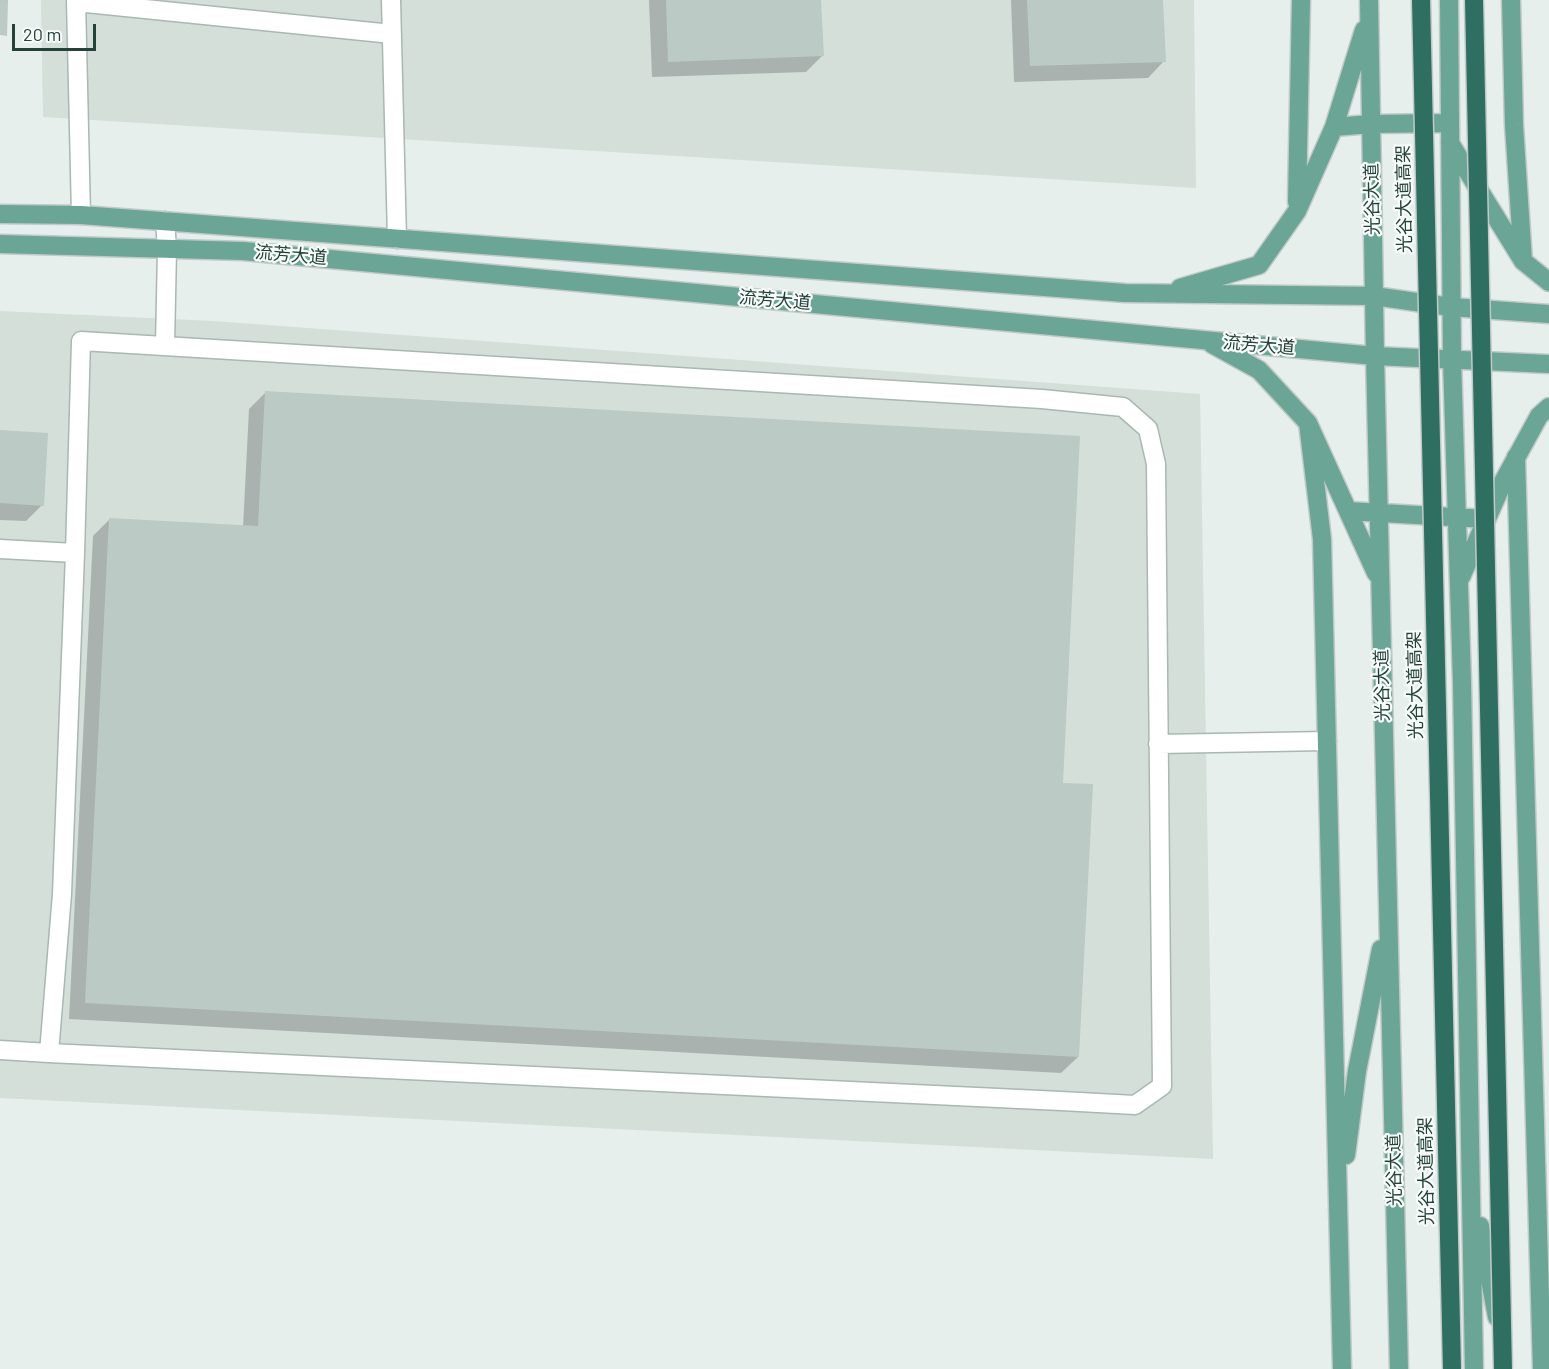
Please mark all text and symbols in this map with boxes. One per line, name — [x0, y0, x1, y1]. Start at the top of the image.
scale bar — [15, 12, 99, 50]
text: 20 m — [23, 23, 61, 45]
street label: 光谷大道高架 — [1392, 145, 1416, 253]
street label: 光谷大道 — [1361, 163, 1383, 235]
street label: 流芳大道 — [254, 241, 328, 269]
street label: 流芳大道 — [738, 286, 812, 314]
street label: 流芳大道 — [1222, 331, 1296, 359]
street label: 光谷大道高架 — [1403, 631, 1427, 739]
street label: 光谷大道 — [1371, 649, 1393, 721]
street label: 光谷大道高架 — [1414, 1117, 1438, 1225]
street label: 光谷大道 — [1383, 1134, 1405, 1206]

